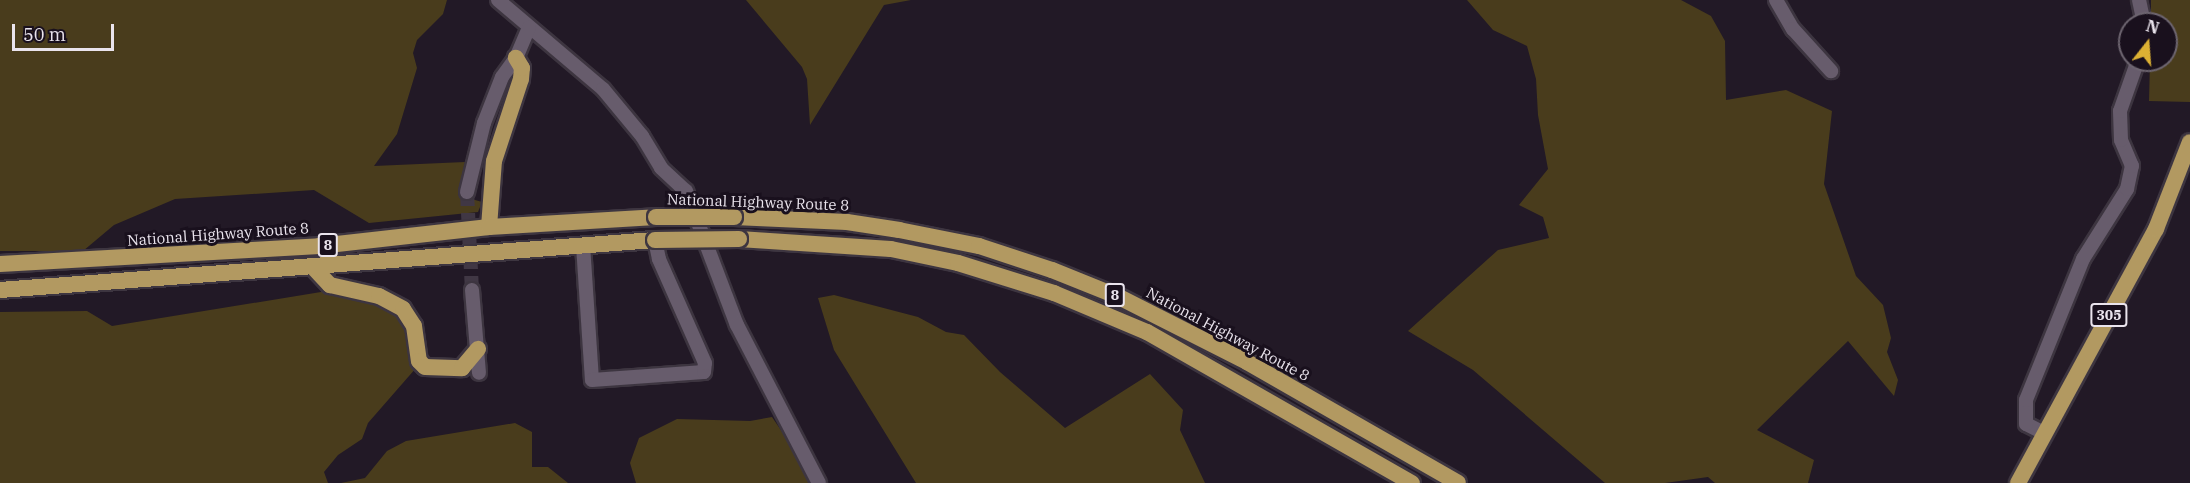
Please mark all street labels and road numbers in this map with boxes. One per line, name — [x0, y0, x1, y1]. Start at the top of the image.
street label: National Highway Route 8 — [667, 190, 849, 214]
street label: National Highway Route 8 — [126, 219, 310, 249]
road number: 8 — [318, 234, 338, 256]
street label: National Highway Route 8 — [1143, 283, 1313, 385]
road number: 8 — [1104, 284, 1126, 306]
road number: 305 — [2090, 304, 2128, 326]

